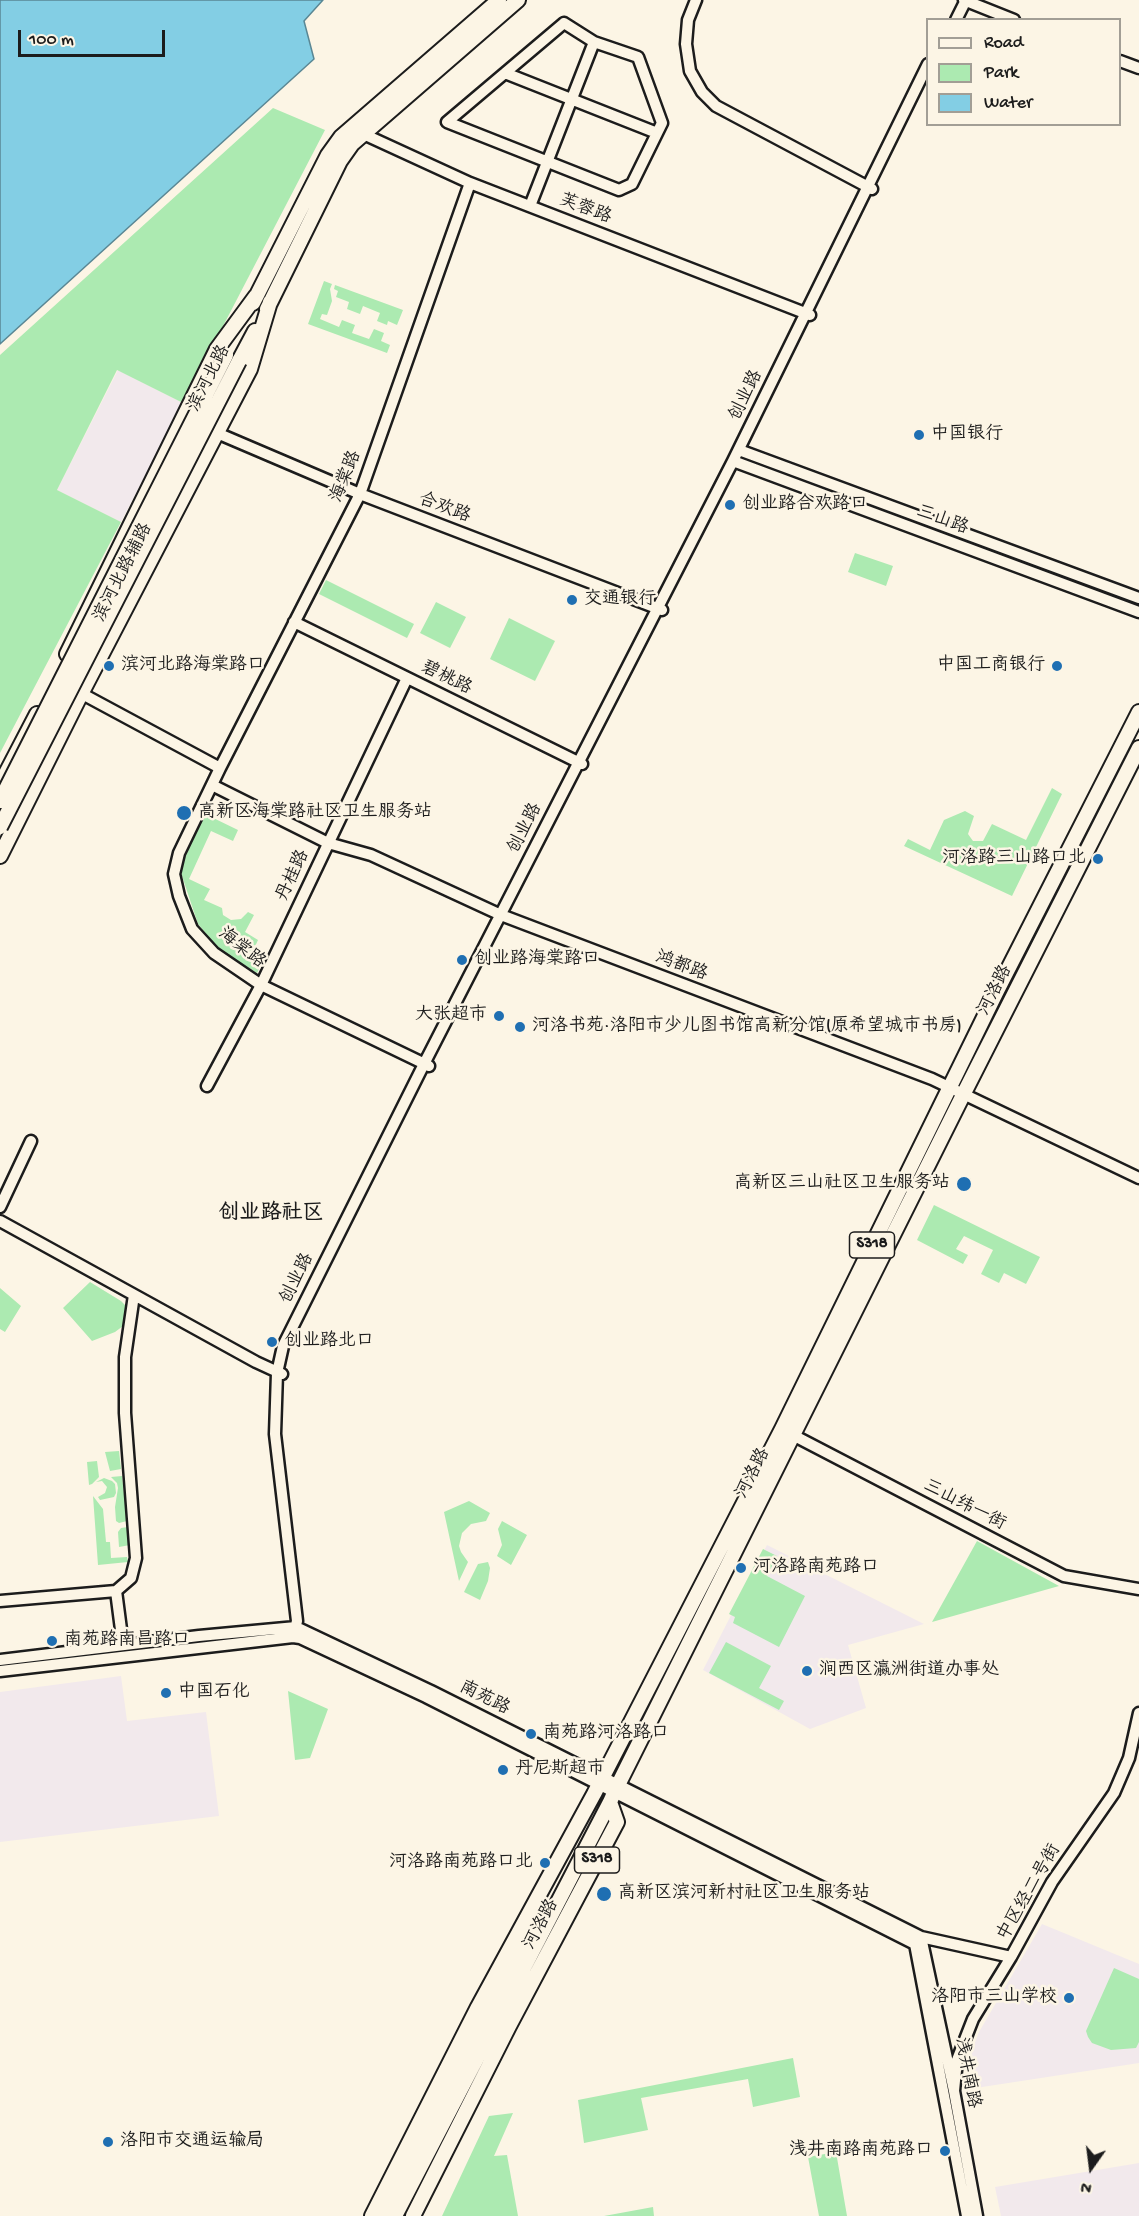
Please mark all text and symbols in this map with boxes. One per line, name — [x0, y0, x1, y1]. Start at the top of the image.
scale bar — [21, 18, 168, 56]
legend — [926, 18, 1121, 126]
text: 100 m — [29, 30, 74, 51]
text: Road — [984, 33, 1023, 54]
text: Park — [984, 63, 1018, 84]
text: Water — [984, 93, 1032, 114]
street label: 芙蓉路 — [556, 190, 614, 230]
street label: 滨河北路 — [184, 342, 236, 416]
street label: 创业路 — [725, 367, 769, 425]
place label: 中国银行 — [931, 424, 1003, 446]
marker: 中国银行 — [912, 428, 926, 442]
street label: 海棠路 — [327, 448, 367, 506]
street label: 合欢路 — [415, 489, 473, 529]
place label: 创业路合欢路口 — [742, 494, 868, 516]
marker: 创业路合欢路口 — [723, 498, 737, 512]
street label: 三山路 — [913, 502, 971, 540]
street label: 滨河北路辅路 — [90, 520, 158, 626]
place label: 交通银行 — [584, 589, 656, 611]
marker: 交通银行 — [565, 593, 579, 607]
place label: 滨河北路海棠路口 — [121, 655, 265, 677]
place label: 中国工商银行 — [937, 655, 1045, 677]
street label: 碧桃路 — [417, 657, 475, 701]
marker: 滨河北路海棠路口 — [102, 659, 116, 673]
marker: 中国工商银行 — [1050, 659, 1064, 673]
street label: 创业路 — [504, 800, 548, 858]
place label: 高新区海棠路社区卫生服务站 — [198, 802, 432, 824]
marker: 高新区海棠路社区卫生服务站 — [175, 804, 193, 822]
street label: 丹桂路 — [273, 847, 315, 905]
place label: 河洛路三山路口北 — [942, 848, 1086, 870]
marker: 河洛路三山路口北 — [1091, 852, 1105, 866]
street label: 海棠路 — [213, 924, 269, 974]
street label: 鸿都路 — [652, 947, 710, 987]
place label: 创业路海棠路口 — [474, 949, 600, 971]
marker: 创业路海棠路口 — [455, 953, 469, 967]
street label: 河洛路 — [974, 962, 1018, 1020]
place label: 大张超市 — [415, 1005, 487, 1027]
marker: 大张超市 — [492, 1009, 506, 1023]
place label: 河洛书苑·洛阳市少儿图书馆高新分馆(原希望城市书房) — [532, 1016, 962, 1038]
marker: 河洛书苑·洛阳市少儿图书馆高新分馆(原希望城市书房) — [513, 1020, 527, 1034]
place label: 高新区三山社区卫生服务站 — [734, 1173, 950, 1195]
marker: 高新区三山社区卫生服务站 — [955, 1175, 973, 1193]
district label: 创业路社区 — [219, 1202, 323, 1228]
road number: S318 — [850, 1232, 894, 1258]
street label: 创业路 — [276, 1250, 320, 1308]
place label: 创业路北口 — [284, 1331, 374, 1353]
marker: 创业路北口 — [265, 1335, 279, 1349]
street label: 河洛路 — [732, 1445, 776, 1503]
street label: 三山纬一街 — [919, 1476, 1009, 1536]
place label: 河洛路南苑路口 — [753, 1557, 879, 1579]
marker: 河洛路南苑路口 — [734, 1561, 748, 1575]
place label: 南苑路南昌路口 — [64, 1630, 190, 1652]
marker: 南苑路南昌路口 — [45, 1634, 59, 1648]
place label: 涧西区瀛洲街道办事处 — [819, 1660, 999, 1682]
marker: 涧西区瀛洲街道办事处 — [800, 1664, 814, 1678]
street label: 南苑路 — [455, 1677, 513, 1721]
place label: 中国石化 — [178, 1682, 250, 1704]
marker: 中国石化 — [159, 1686, 173, 1700]
place label: 南苑路河洛路口 — [543, 1723, 669, 1745]
marker: 南苑路河洛路口 — [524, 1727, 538, 1741]
place label: 丹尼斯超市 — [515, 1759, 605, 1781]
marker: 丹尼斯超市 — [496, 1763, 510, 1777]
street label: 中区经二号街 — [994, 1841, 1066, 1945]
road number: S318 — [574, 1847, 620, 1873]
place label: 河洛路南苑路口北 — [389, 1852, 533, 1874]
marker: 河洛路南苑路口北 — [538, 1856, 552, 1870]
place label: 高新区滨河新村社区卫生服务站 — [618, 1883, 870, 1905]
marker: 高新区滨河新村社区卫生服务站 — [595, 1885, 613, 1903]
street label: 河洛路 — [520, 1896, 564, 1954]
place label: 洛阳市三山学校 — [931, 1987, 1057, 2009]
marker: 洛阳市三山学校 — [1062, 1991, 1076, 2005]
street label: 浅井南路 — [949, 2036, 983, 2110]
place label: 洛阳市交通运输局 — [120, 2131, 264, 2153]
marker: 洛阳市交通运输局 — [101, 2135, 115, 2149]
north arrow — [1061, 2138, 1121, 2198]
place label: 浅井南路南苑路口 — [789, 2140, 933, 2162]
marker: 浅井南路南苑路口 — [938, 2144, 952, 2158]
text: N — [1079, 2175, 1094, 2196]

